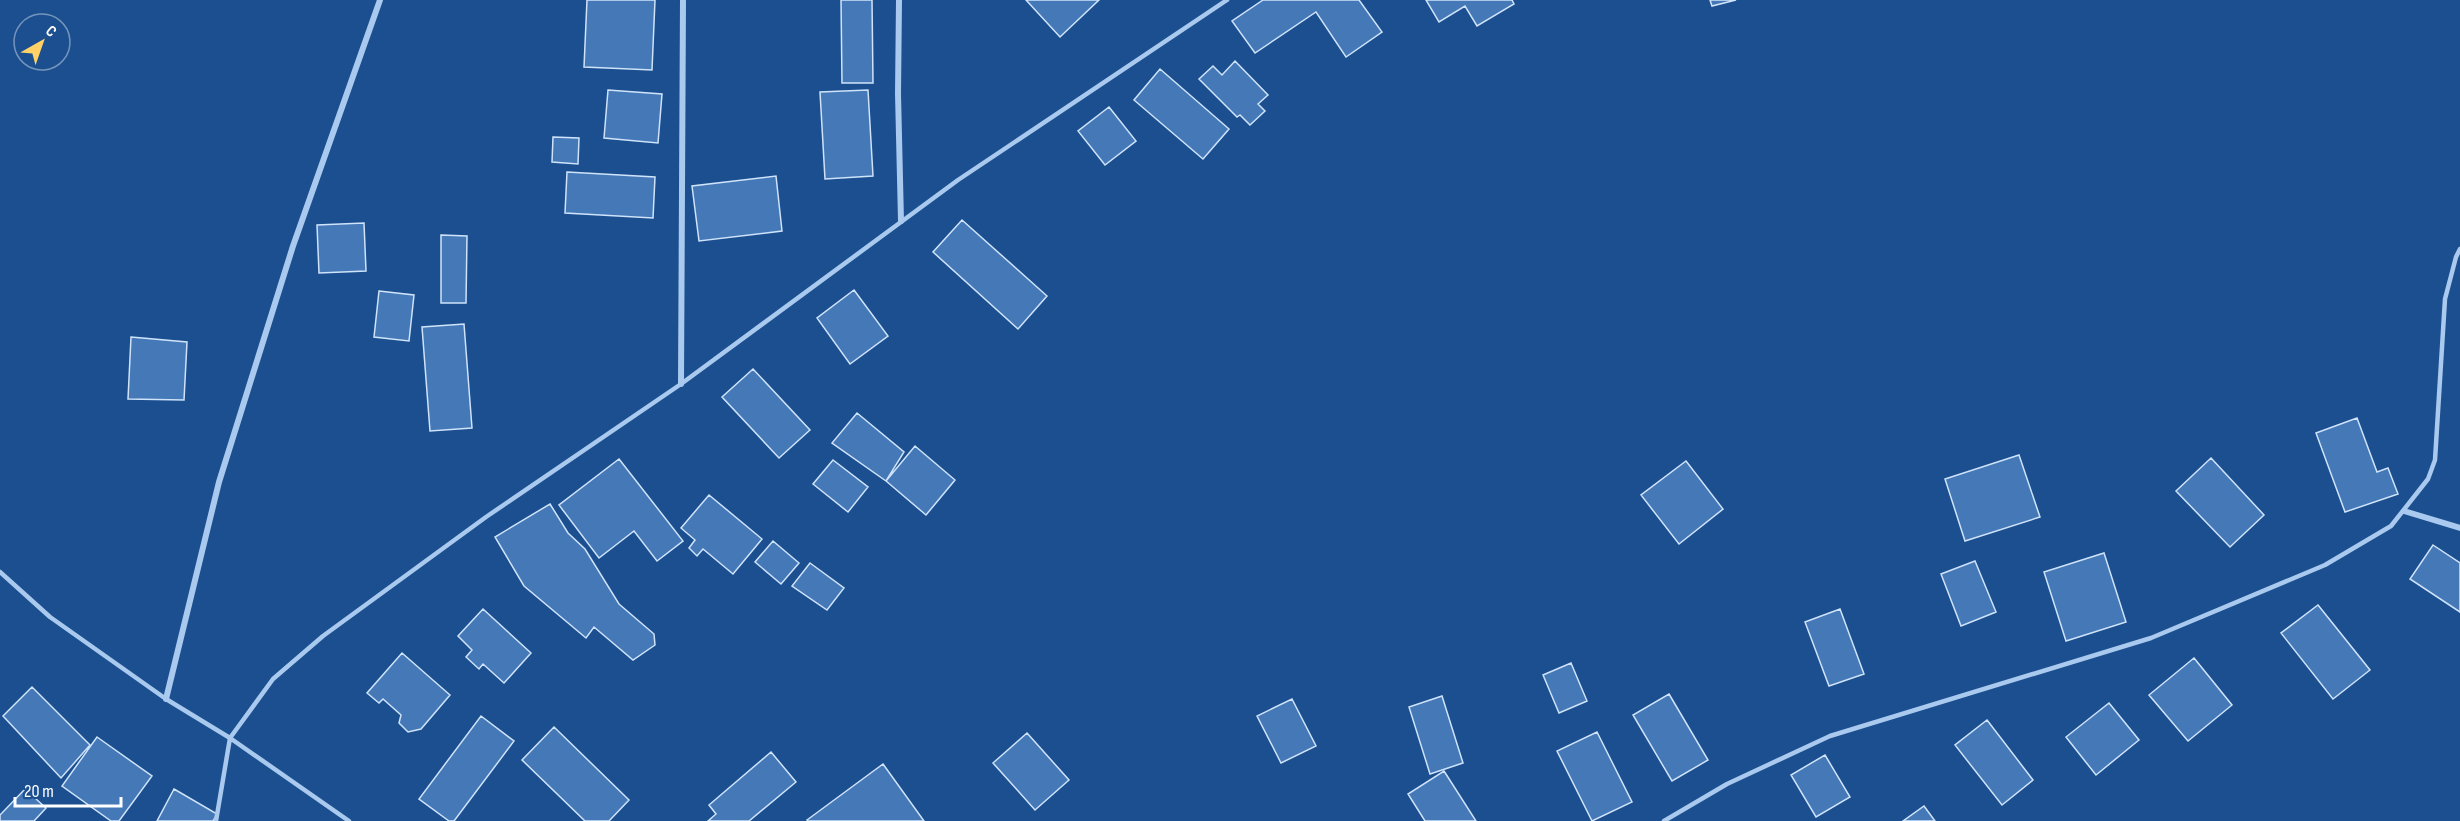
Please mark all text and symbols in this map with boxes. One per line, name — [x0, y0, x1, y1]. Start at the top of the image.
north arrow — [12, 12, 72, 72]
text: С — [41, 22, 60, 42]
scale bar — [15, 770, 122, 808]
text: 20 m — [24, 781, 54, 802]

